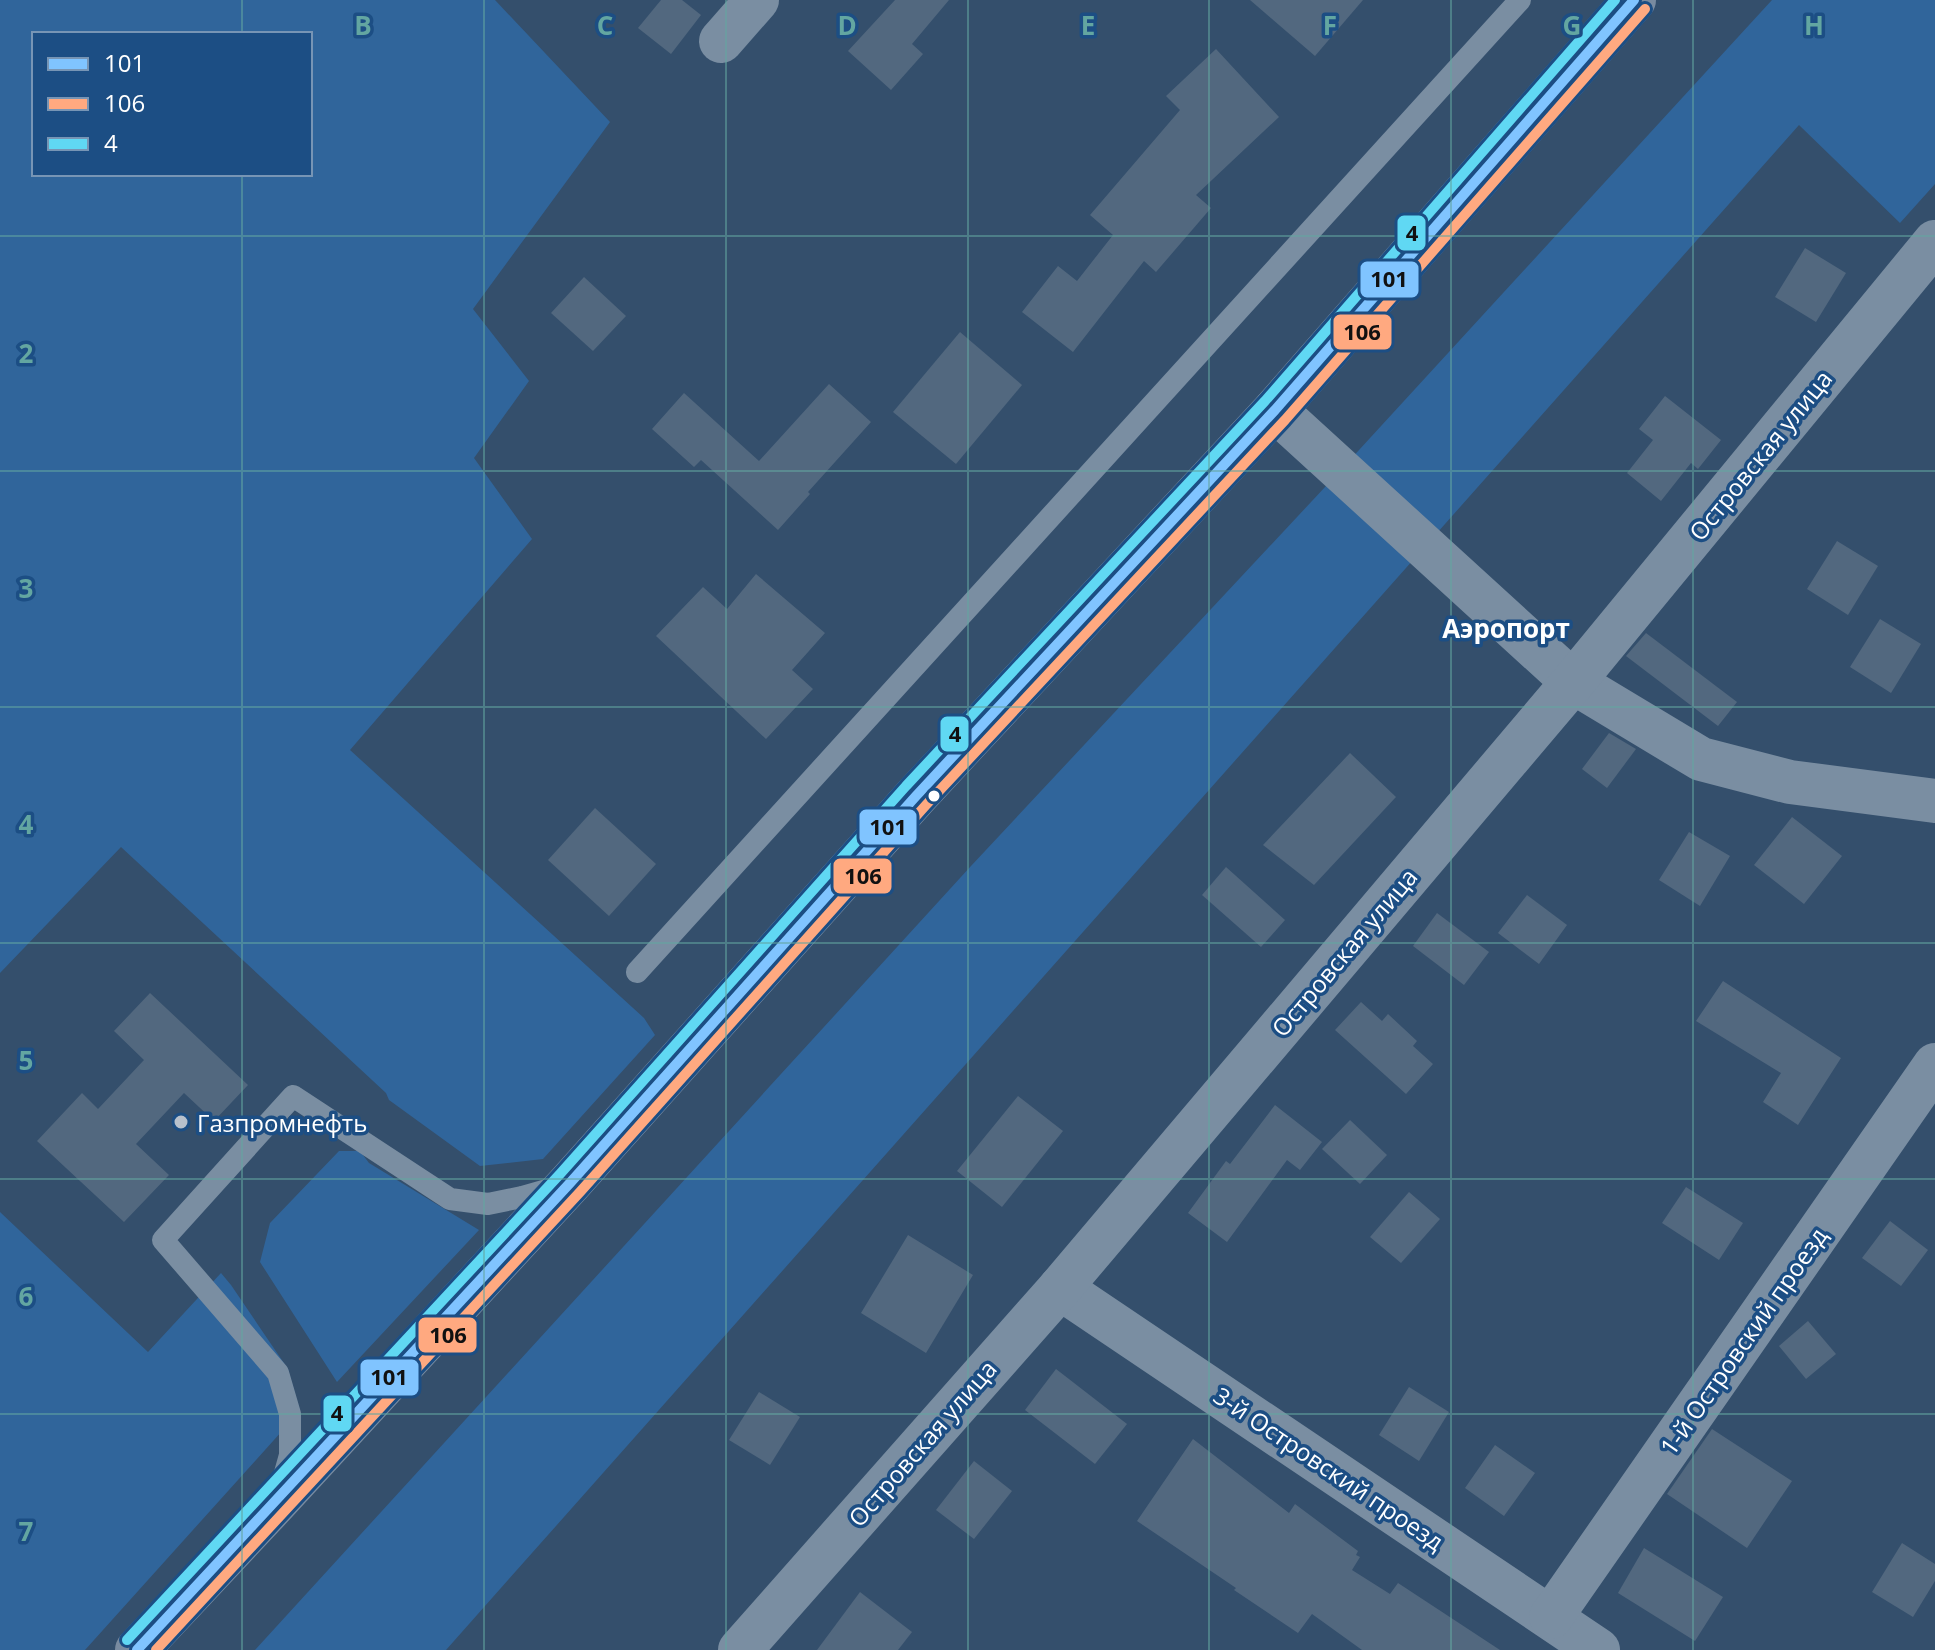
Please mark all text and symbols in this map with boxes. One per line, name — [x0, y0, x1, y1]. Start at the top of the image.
text: B — [354, 7, 372, 43]
text: C — [597, 7, 613, 43]
text: D — [837, 7, 857, 43]
text: E — [1081, 7, 1095, 43]
text: F — [1323, 7, 1337, 43]
text: G — [1563, 7, 1581, 43]
text: H — [1804, 7, 1824, 43]
legend — [32, 32, 312, 176]
text: 101 — [104, 46, 145, 79]
text: 106 — [104, 86, 145, 119]
text: 4 — [104, 126, 118, 159]
line badge: 4 — [1396, 214, 1427, 252]
text: 4 — [1406, 217, 1419, 247]
line badge: 101 — [1359, 260, 1420, 299]
text: 101 — [1370, 263, 1408, 293]
line badge: 106 — [1332, 313, 1393, 351]
text: 106 — [1343, 316, 1381, 346]
text: 2 — [19, 335, 34, 371]
street label: Островская улица — [1681, 363, 1839, 547]
text: 3 — [19, 570, 33, 606]
district label: Аэропорт — [1442, 610, 1570, 646]
line badge: 4 — [939, 715, 970, 753]
text: 4 — [949, 718, 962, 748]
unlabelled marker — [926, 788, 942, 804]
text: 4 — [19, 806, 34, 842]
line badge: 101 — [858, 808, 918, 846]
text: 101 — [869, 811, 907, 841]
line badge: 106 — [832, 857, 893, 895]
text: 106 — [844, 860, 882, 890]
street label: Островская улица — [1264, 861, 1424, 1043]
text: 5 — [19, 1042, 33, 1078]
place label: Газпромнефть — [197, 1106, 367, 1139]
marker: Газпромнефть — [172, 1113, 190, 1131]
street label: 1-й Островский проезд — [1652, 1220, 1834, 1461]
text: 6 — [19, 1278, 34, 1314]
line badge: 106 — [417, 1316, 478, 1354]
text: 106 — [429, 1319, 467, 1349]
street label: Островская улица — [840, 1353, 1004, 1533]
line badge: 101 — [359, 1358, 420, 1397]
text: 101 — [370, 1361, 408, 1391]
street label: 3-й Островский проезд — [1208, 1379, 1451, 1558]
line badge: 4 — [322, 1394, 353, 1433]
text: 4 — [331, 1397, 344, 1427]
text: 7 — [19, 1513, 34, 1549]

